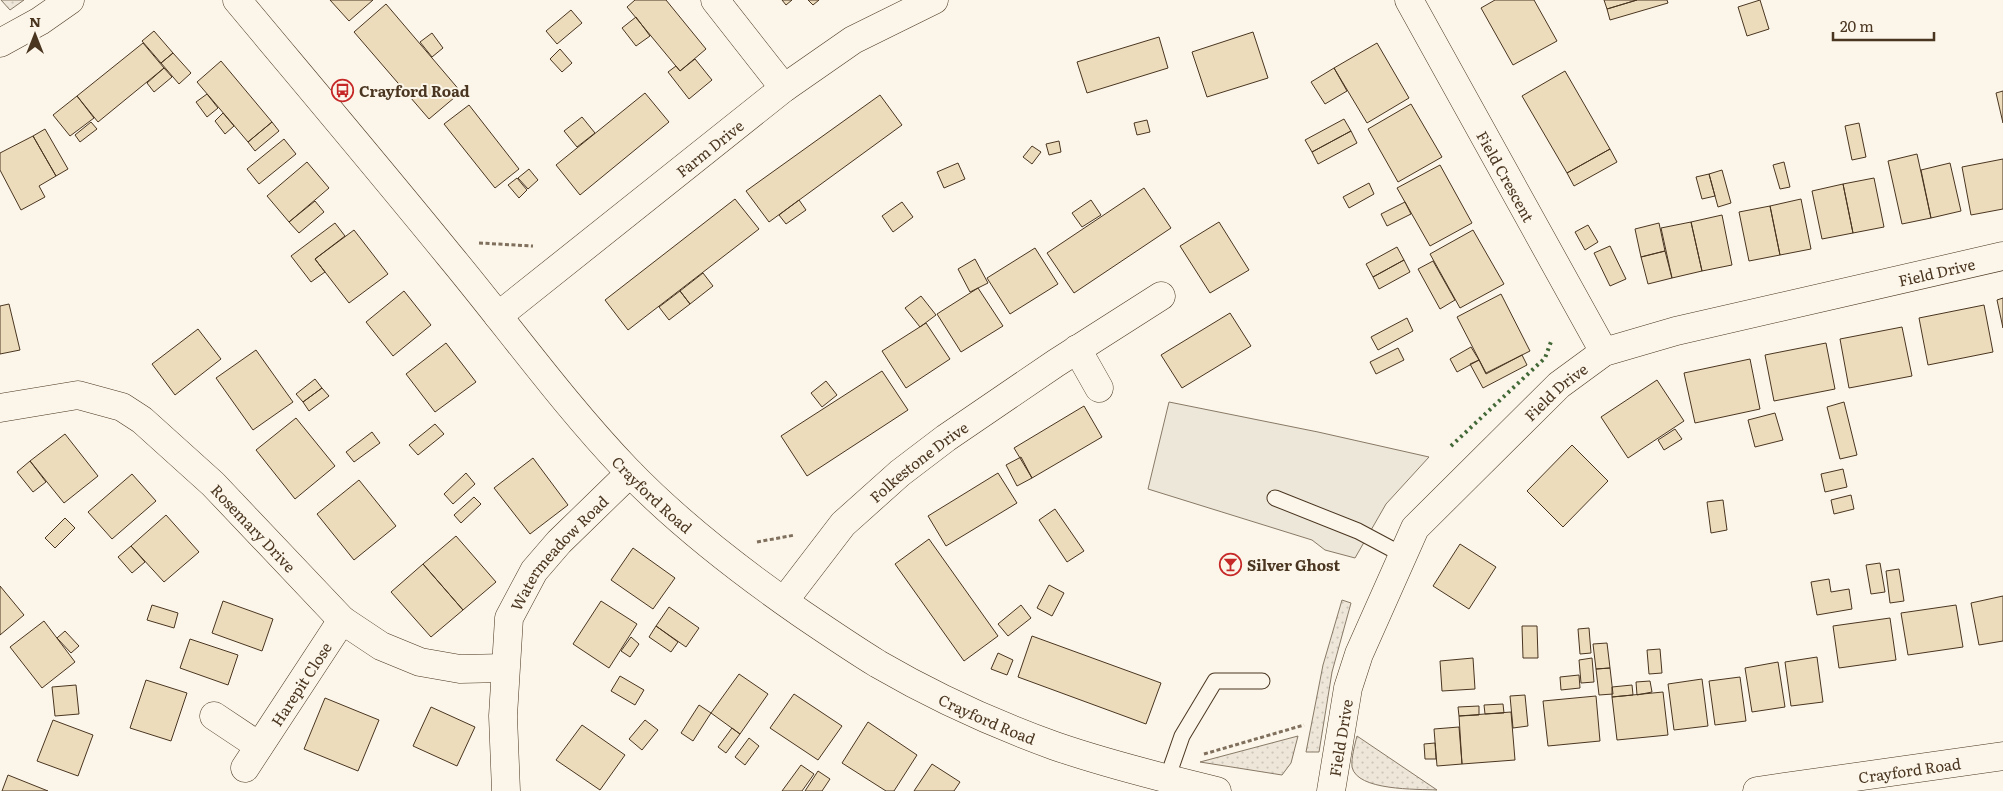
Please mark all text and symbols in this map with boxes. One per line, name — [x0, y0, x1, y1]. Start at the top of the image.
north arrow — [10, 10, 60, 60]
scale bar — [1833, 10, 1934, 42]
text: N — [29, 11, 41, 31]
text: 20 m — [1840, 14, 1874, 37]
bus stop icon: Crayford Road — [331, 78, 355, 102]
place label: Crayford Road — [359, 79, 470, 102]
street label: Farm Drive — [670, 113, 748, 182]
street label: Field Crescent — [1472, 126, 1541, 226]
street label: Field Drive — [1896, 251, 1977, 291]
street label: Field Drive — [1518, 357, 1592, 426]
street label: Folkestone Drive — [864, 415, 972, 507]
street label: Crayford Road — [607, 450, 698, 538]
street label: Rosemary Drive — [207, 478, 302, 577]
street label: Watermeadow Road — [504, 489, 613, 614]
bar icon: Silver Ghost — [1219, 552, 1243, 576]
place label: Silver Ghost — [1247, 553, 1340, 576]
street label: Harepit Close — [264, 637, 337, 730]
street label: Crayford Road — [935, 687, 1039, 749]
street label: Field Drive — [1322, 697, 1358, 778]
street label: Crayford Road — [1857, 751, 1962, 788]

